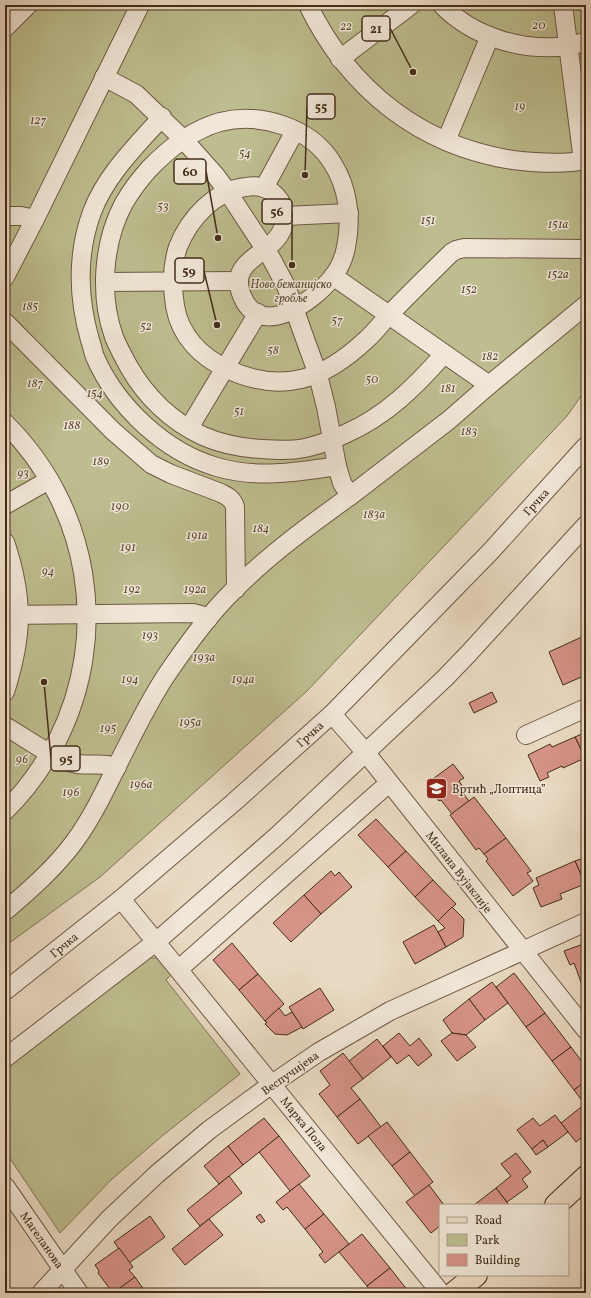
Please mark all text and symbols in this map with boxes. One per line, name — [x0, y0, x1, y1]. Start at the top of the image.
callout: 21 — [362, 16, 390, 41]
park label: 20 — [532, 18, 546, 34]
park label: 22 — [340, 19, 352, 35]
text: 21 — [370, 21, 382, 39]
callout: 55 — [307, 94, 335, 119]
text: 55 — [315, 99, 327, 117]
park label: 19 — [515, 99, 525, 115]
park label: 127 — [30, 113, 46, 129]
park label: 54 — [238, 146, 251, 162]
callout: 60 — [174, 159, 206, 184]
text: 60 — [182, 164, 198, 182]
park label: 53 — [156, 199, 169, 215]
callout: 56 — [262, 199, 292, 224]
text: 56 — [270, 204, 284, 222]
park label: 151 — [421, 213, 436, 229]
park label: 151a — [548, 217, 568, 233]
callout: 59 — [175, 258, 204, 283]
text: 59 — [182, 263, 196, 281]
park label: 152a — [547, 267, 569, 283]
park label: Ново бежанијско гробље — [250, 277, 332, 307]
park label: 152 — [461, 282, 477, 298]
park label: 185 — [22, 299, 39, 315]
park label: 57 — [330, 313, 343, 329]
park label: 52 — [139, 319, 152, 335]
park label: 58 — [266, 343, 279, 359]
park label: 182 — [482, 349, 498, 365]
park label: 50 — [364, 372, 379, 388]
park label: 187 — [27, 376, 44, 392]
park label: 181 — [440, 381, 456, 397]
park label: 154 — [87, 386, 103, 402]
park label: 51 — [233, 404, 245, 420]
park label: 188 — [64, 418, 80, 434]
park label: 183 — [461, 424, 477, 440]
park label: 189 — [92, 454, 110, 470]
park label: 93 — [17, 466, 29, 482]
street label: Грчка — [520, 485, 553, 520]
park label: 190 — [111, 499, 130, 515]
park label: 183a — [363, 507, 385, 523]
park label: 184 — [253, 521, 269, 537]
park label: 191a — [186, 528, 208, 544]
park label: 191 — [120, 540, 136, 556]
park label: 94 — [42, 564, 54, 580]
park label: 192 — [124, 582, 141, 598]
park label: 192а — [184, 582, 207, 598]
park label: 193 — [142, 628, 159, 644]
park label: 193a — [193, 650, 216, 666]
park label: 194 — [121, 672, 139, 688]
park label: 194a — [232, 672, 255, 688]
park label: 195a — [179, 715, 201, 731]
street label: Грчка — [293, 718, 328, 751]
park label: 195 — [100, 721, 117, 737]
callout: 95 — [51, 746, 80, 771]
text: 95 — [59, 751, 73, 769]
park label: 96 — [16, 752, 29, 768]
school or university icon: Вртић „Лоптица” — [423, 776, 449, 802]
park label: 196a — [129, 777, 153, 793]
place label: Вртић „Лоптица” — [452, 782, 546, 798]
park label: 196 — [62, 785, 80, 801]
street label: Милана Вујаклије — [421, 829, 495, 917]
street label: Грчка — [47, 929, 82, 962]
street label: Веспучијева — [259, 1048, 323, 1100]
street label: Марка Пола — [276, 1094, 330, 1155]
legend — [439, 1204, 569, 1276]
street label: Магеланова — [16, 1209, 67, 1272]
text: Road — [475, 1213, 502, 1229]
text: Park — [475, 1233, 500, 1249]
text: Building — [475, 1253, 520, 1269]

